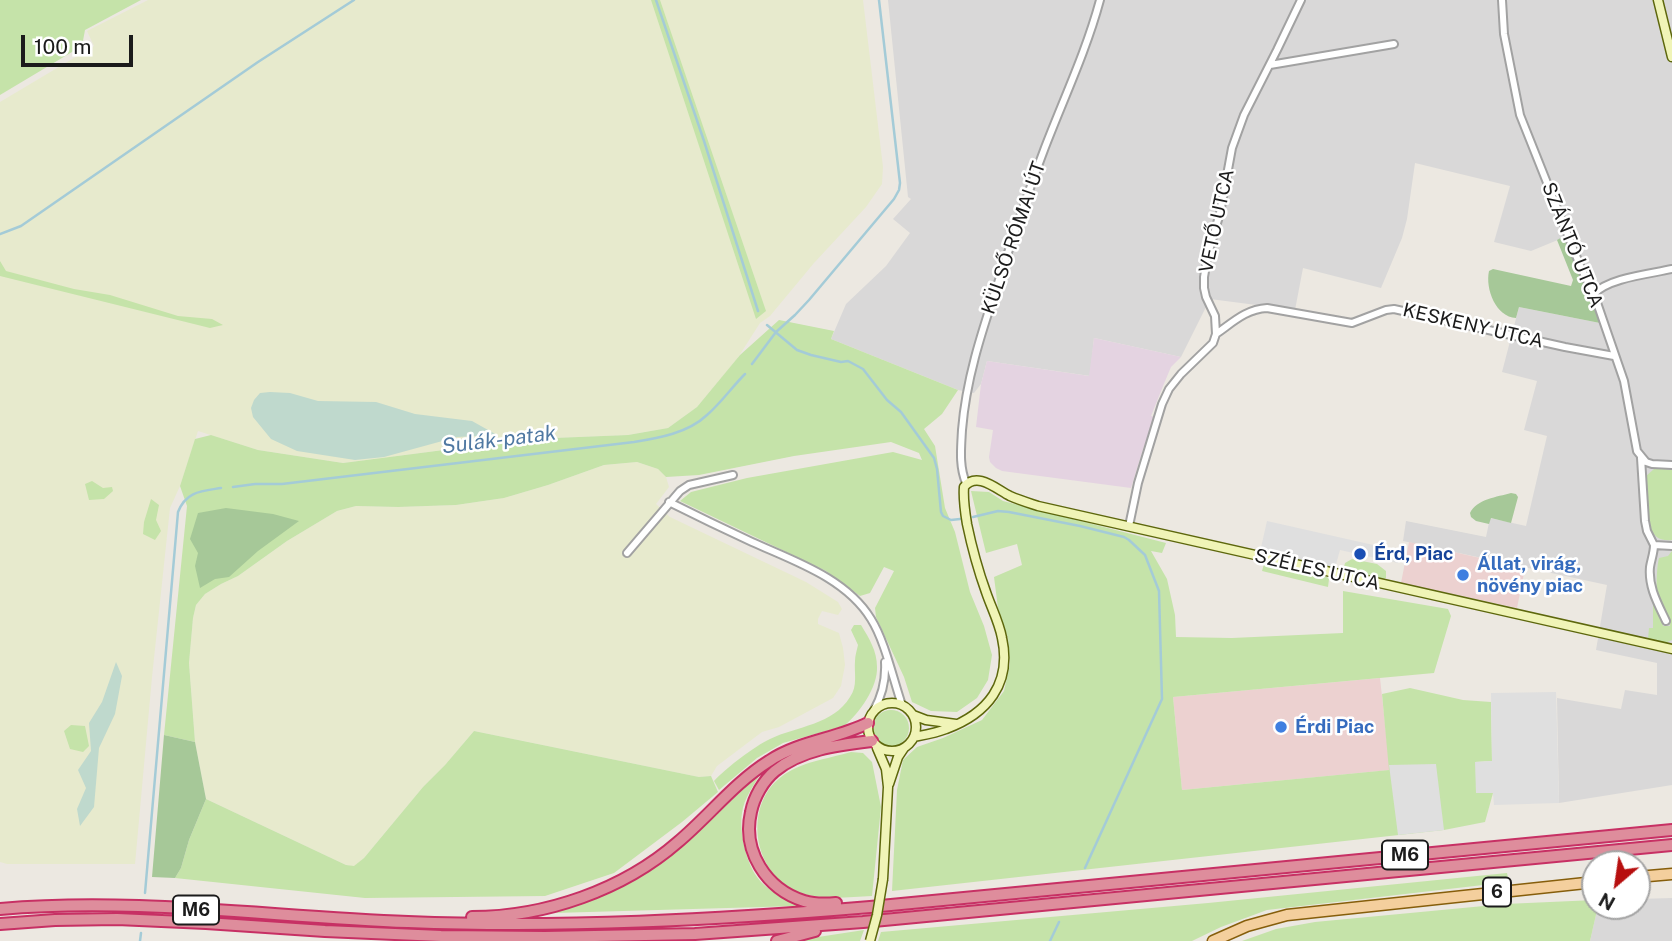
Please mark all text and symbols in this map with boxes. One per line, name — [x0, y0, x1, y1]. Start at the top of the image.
scale bar — [24, 21, 136, 65]
text: 100 m — [34, 34, 91, 59]
street label: KÜLSŐ RÓMAI ÚT — [977, 159, 1051, 317]
street label: VETŐ UTCA — [1195, 167, 1239, 275]
street label: SZÁNTÓ UTCA — [1536, 179, 1608, 311]
street label: KESKENY UTCA — [1400, 299, 1546, 353]
water label: Sulák-patak — [441, 421, 557, 459]
place label: Érd, Piac — [1374, 543, 1453, 565]
street label: SZÉLES UTCA — [1252, 545, 1382, 595]
marker: Érd, Piac — [1352, 546, 1368, 562]
place label: Állat, virág, növény piac — [1477, 553, 1583, 597]
marker: Állat, virág, növény piac — [1455, 567, 1471, 583]
place label: Érdi Piac — [1295, 716, 1374, 738]
marker: Érdi Piac — [1273, 719, 1289, 735]
road number: M6 — [1382, 840, 1428, 870]
north arrow — [1581, 850, 1651, 920]
road number: 6 — [1483, 878, 1511, 906]
text: N — [1595, 888, 1619, 915]
road number: M6 — [173, 896, 219, 925]

